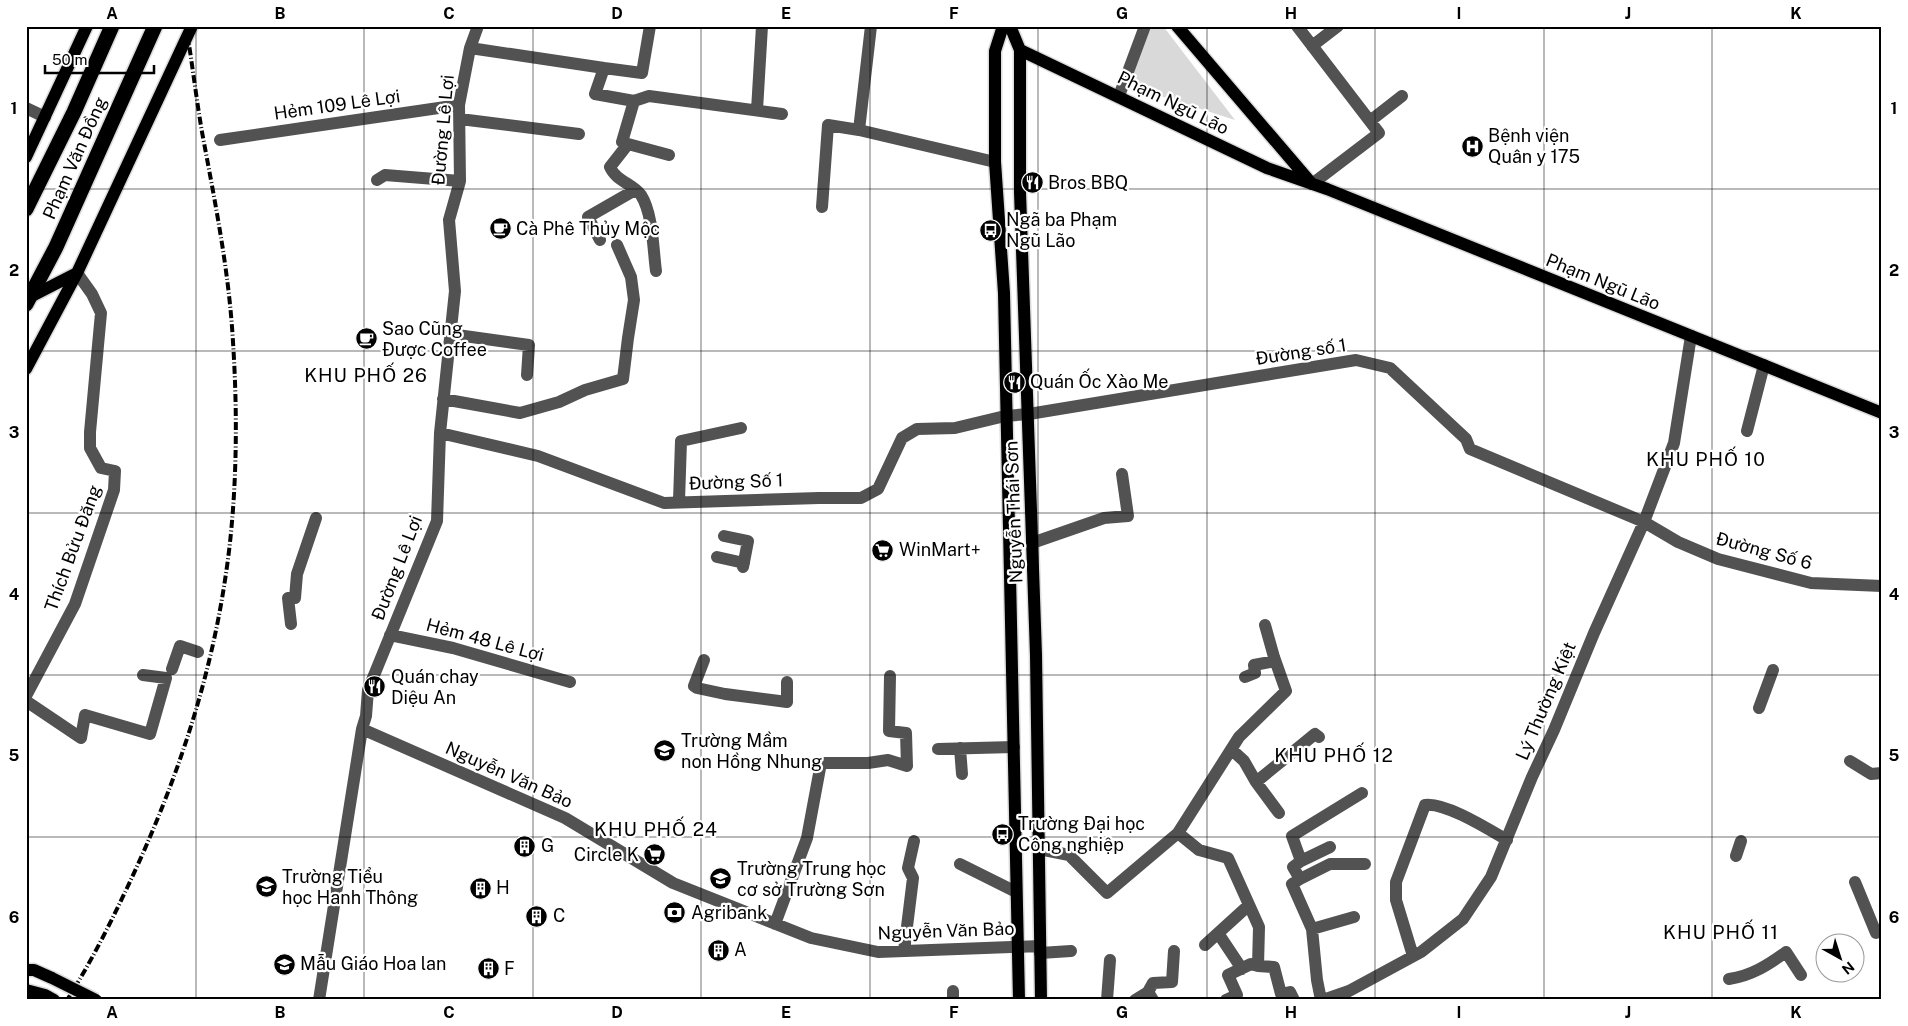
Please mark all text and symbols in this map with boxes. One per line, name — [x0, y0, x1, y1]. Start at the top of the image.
text: A — [106, 4, 118, 23]
text: B — [275, 4, 286, 23]
text: C — [443, 4, 455, 23]
text: D — [611, 4, 623, 23]
text: E — [781, 4, 791, 23]
text: F — [949, 4, 959, 23]
text: G — [1116, 4, 1128, 23]
text: H — [1285, 4, 1297, 23]
text: I — [1457, 4, 1461, 23]
text: J — [1625, 4, 1631, 23]
text: K — [1790, 4, 1802, 23]
scale bar — [45, 42, 154, 74]
text: 50 m — [52, 51, 87, 68]
street label: Phạm Ngũ Lão — [1114, 67, 1232, 139]
street label: Đường Lê Lợi — [427, 74, 458, 186]
street label: Hẻm 109 Lê Lợi — [272, 85, 402, 124]
street label: Phạm Văn Đồng — [38, 93, 111, 222]
text: 1 — [11, 99, 17, 118]
text: 1 — [1891, 99, 1897, 118]
place label: Bệnh viện Quân y 175 — [1488, 125, 1580, 167]
hospital icon: Bệnh viện Quân y 175 — [1460, 134, 1484, 158]
restaurant icon: Bros BBQ — [1020, 171, 1044, 195]
place label: Bros BBQ — [1048, 172, 1128, 193]
place label: Ngã ba Phạm Ngũ Lão — [1006, 209, 1117, 251]
cafe icon: Cà Phê Thủy Mộc — [488, 217, 512, 241]
place label: Cà Phê Thủy Mộc — [516, 218, 660, 239]
bus stop icon: Ngã ba Phạm Ngũ Lão — [978, 218, 1002, 242]
street label: Phạm Ngũ Lão — [1543, 249, 1663, 314]
text: 2 — [9, 261, 19, 280]
text: 2 — [1889, 261, 1899, 280]
place label: Sao Cũng Được Coffee — [382, 318, 487, 360]
cafe icon: Sao Cũng Được Coffee — [354, 327, 378, 351]
street label: Đường số 1 — [1254, 334, 1348, 369]
district label: KHU PHỐ 26 — [304, 362, 428, 386]
place label: Quán Ốc Xào Me — [1030, 368, 1168, 392]
restaurant icon: Quán Ốc Xào Me — [1002, 370, 1026, 394]
text: 3 — [9, 423, 19, 442]
text: 3 — [1889, 423, 1899, 442]
street label: Nguyễn Thái Sơn — [1001, 441, 1026, 584]
district label: KHU PHỐ 10 — [1646, 446, 1766, 470]
street label: Đường Số 1 — [688, 469, 784, 494]
street label: Thích Bửu Đăng — [40, 482, 105, 614]
street label: Đường Lê Lợi — [367, 512, 426, 623]
street label: Đường Số 6 — [1714, 528, 1814, 573]
supermarket icon: WinMart+ — [871, 538, 895, 562]
place label: WinMart+ — [899, 539, 981, 560]
text: 4 — [9, 585, 20, 604]
text: 4 — [1889, 585, 1900, 604]
street label: Hẻm 48 Lê Lợi — [424, 614, 546, 665]
street label: Lý Thường Kiệt — [1511, 639, 1580, 763]
place label: Quán chay Diệu An — [391, 666, 479, 708]
restaurant icon: Quán chay Diệu An — [363, 675, 387, 699]
place label: Trường Mầm non Hồng Nhung — [681, 730, 822, 772]
street label: Nguyễn Văn Bảo — [442, 737, 576, 812]
school or university icon: Trường Mầm non Hồng Nhung — [653, 739, 677, 763]
district label: KHU PHỐ 12 — [1274, 742, 1394, 766]
text: 5 — [9, 746, 20, 765]
text: 5 — [1889, 746, 1900, 765]
place label: Trường Đại học Công nghiệp — [1018, 813, 1145, 855]
district label: KHU PHỐ 24 — [594, 816, 718, 840]
bus stop icon: Trường Đại học Công nghiệp — [990, 822, 1014, 846]
building icon: G — [513, 834, 537, 858]
place label: G — [541, 835, 554, 856]
supermarket icon: Circle K — [643, 843, 667, 867]
place label: Circle K — [574, 844, 639, 865]
place label: Trường Trung học cơ sở Trường Sơn — [737, 858, 886, 900]
place label: Trường Tiểu học Hanh Thông — [282, 866, 418, 908]
school or university icon: Trường Trung học cơ sở Trường Sơn — [709, 867, 733, 891]
school or university icon: Trường Tiểu học Hanh Thông — [254, 875, 278, 899]
building icon: H — [468, 876, 492, 900]
place label: H — [496, 877, 510, 898]
bank icon: Agribank — [663, 901, 687, 925]
place label: Agribank — [691, 902, 767, 923]
building icon: C — [525, 904, 549, 928]
place label: C — [553, 905, 565, 926]
text: 6 — [9, 908, 19, 927]
text: 6 — [1889, 908, 1899, 927]
street label: Nguyễn Văn Bảo — [877, 918, 1015, 943]
district label: KHU PHỐ 11 — [1663, 919, 1779, 943]
north arrow — [1816, 934, 1866, 984]
building icon: A — [706, 938, 730, 962]
place label: A — [734, 939, 747, 960]
school or university icon: Mẫu Giáo Hoa lan — [272, 952, 296, 976]
place label: Mẫu Giáo Hoa lan — [300, 953, 446, 974]
building icon: F — [476, 957, 500, 981]
place label: F — [504, 958, 515, 979]
text: N — [1839, 958, 1857, 978]
text: A — [106, 1003, 118, 1022]
text: B — [275, 1003, 286, 1022]
text: C — [443, 1003, 455, 1022]
text: D — [611, 1003, 623, 1022]
text: E — [781, 1003, 791, 1022]
text: F — [949, 1003, 959, 1022]
text: G — [1116, 1003, 1128, 1022]
text: H — [1285, 1003, 1297, 1022]
text: I — [1457, 1003, 1461, 1022]
text: J — [1625, 1003, 1631, 1022]
text: K — [1790, 1003, 1802, 1022]

